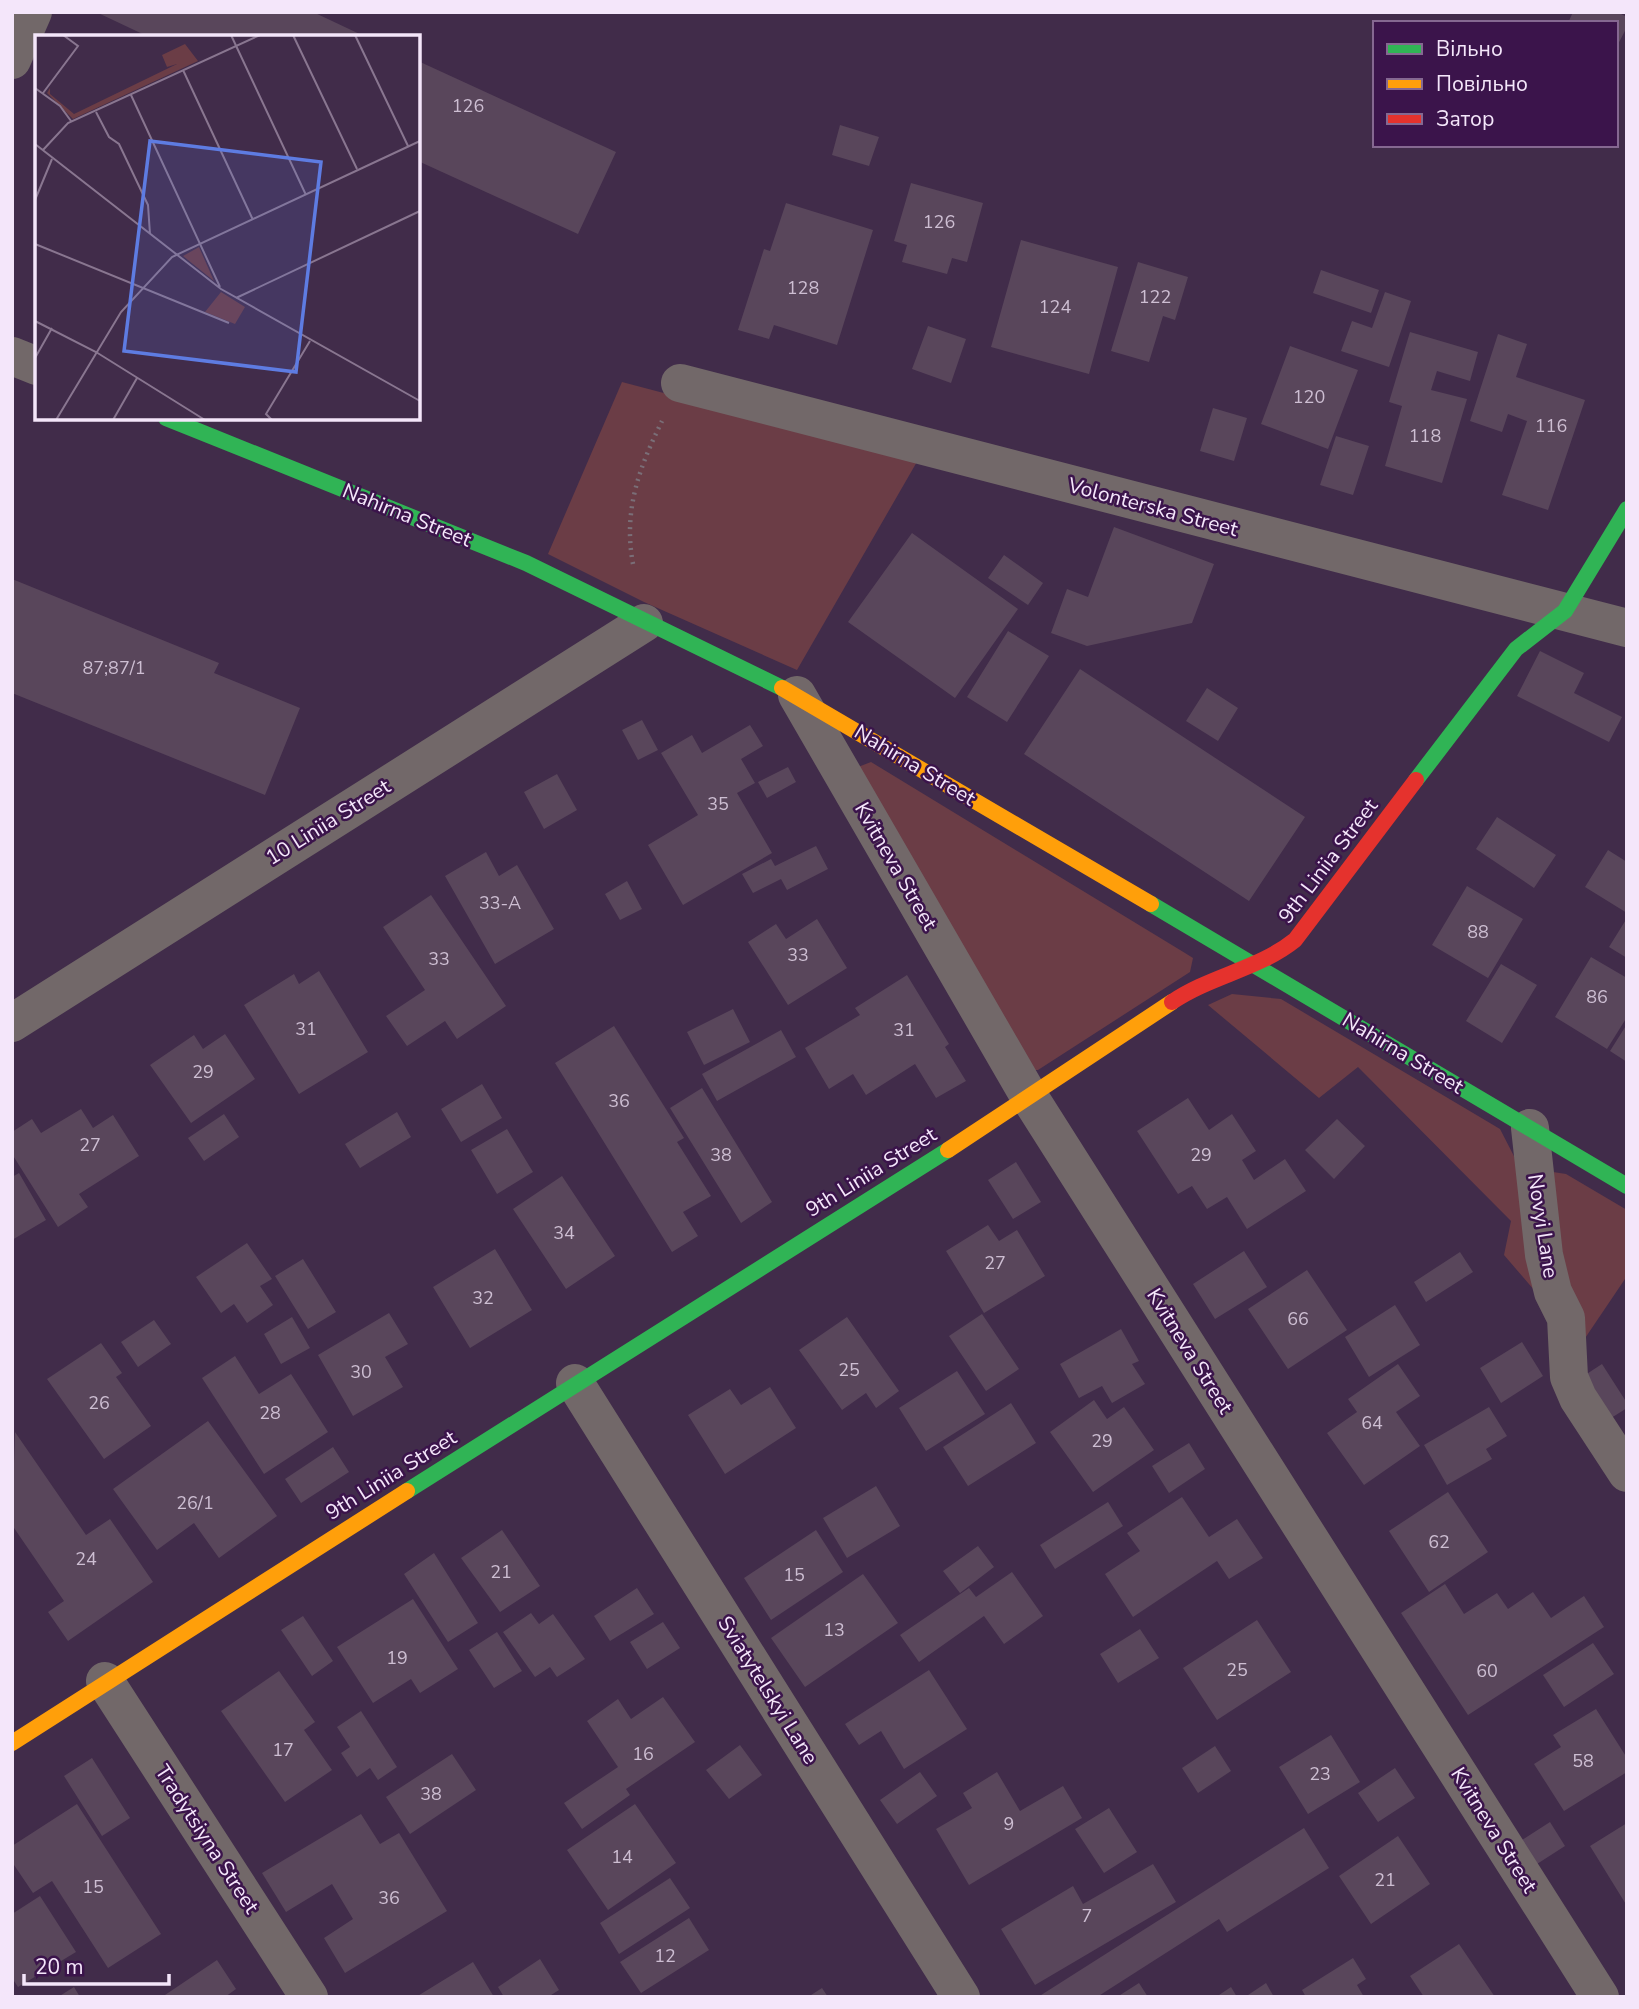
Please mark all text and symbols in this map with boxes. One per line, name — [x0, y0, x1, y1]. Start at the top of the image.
legend — [1373, 21, 1618, 147]
inset map — [35, 35, 420, 420]
text: Вільно — [1436, 35, 1503, 63]
text: Повільно — [1436, 70, 1528, 98]
house number: 126 — [452, 94, 484, 118]
text: Затор — [1436, 105, 1494, 133]
house number: 126 — [923, 210, 955, 234]
house number: 128 — [787, 276, 819, 300]
house number: 122 — [1139, 285, 1171, 309]
house number: 124 — [1039, 295, 1071, 319]
house number: 120 — [1293, 385, 1325, 409]
house number: 116 — [1535, 414, 1567, 438]
house number: 118 — [1409, 424, 1441, 448]
street label: Volonterska Street — [1064, 471, 1242, 543]
street label: Nahirna Street — [338, 476, 476, 554]
house number: 87;87/1 — [82, 656, 146, 680]
street label: Nahirna Street — [849, 718, 981, 813]
street label: 10 Liniia Street — [260, 772, 396, 872]
house number: 35 — [707, 792, 729, 816]
street label: 9th Liniia Street — [1272, 793, 1384, 929]
street label: Kvitneva Street — [848, 797, 944, 935]
house number: 33-А — [479, 891, 521, 915]
house number: 88 — [1467, 920, 1489, 944]
house number: 33 — [787, 943, 809, 967]
house number: 33 — [428, 947, 450, 971]
house number: 86 — [1586, 985, 1608, 1009]
street label: Nahirna Street — [1337, 1006, 1469, 1101]
house number: 31 — [295, 1017, 317, 1041]
house number: 31 — [893, 1018, 915, 1042]
house number: 29 — [192, 1060, 214, 1084]
house number: 36 — [608, 1089, 630, 1113]
street label: 9th Liniia Street — [800, 1120, 942, 1223]
house number: 27 — [79, 1133, 101, 1157]
house number: 38 — [710, 1143, 732, 1167]
house number: 29 — [1190, 1143, 1212, 1167]
street label: Novyi Lane — [1521, 1172, 1565, 1280]
house number: 34 — [553, 1221, 575, 1245]
house number: 27 — [984, 1251, 1006, 1275]
street label: Kvitneva Street — [1140, 1283, 1240, 1420]
house number: 32 — [472, 1286, 494, 1310]
house number: 66 — [1287, 1307, 1309, 1331]
house number: 25 — [838, 1358, 860, 1382]
house number: 30 — [350, 1360, 372, 1384]
house number: 26 — [88, 1391, 110, 1415]
house number: 28 — [259, 1401, 281, 1425]
house number: 64 — [1361, 1411, 1383, 1435]
street label: 9th Liniia Street — [320, 1423, 462, 1526]
house number: 29 — [1091, 1429, 1113, 1453]
house number: 26/1 — [176, 1491, 214, 1515]
house number: 62 — [1428, 1530, 1450, 1554]
house number: 24 — [75, 1547, 97, 1571]
house number: 21 — [490, 1560, 512, 1584]
house number: 15 — [783, 1563, 805, 1587]
street label: Sviatytelskyi Lane — [711, 1611, 825, 1769]
house number: 13 — [823, 1618, 845, 1642]
house number: 19 — [386, 1646, 408, 1670]
house number: 25 — [1226, 1658, 1248, 1682]
house number: 60 — [1476, 1659, 1498, 1683]
house number: 17 — [272, 1738, 294, 1762]
house number: 16 — [632, 1742, 654, 1766]
house number: 58 — [1572, 1749, 1594, 1773]
street label: Tradytsiyna Street — [149, 1759, 266, 1919]
house number: 23 — [1309, 1762, 1331, 1786]
street label: Kvitneva Street — [1444, 1762, 1544, 1899]
house number: 38 — [420, 1782, 442, 1806]
house number: 9 — [1004, 1812, 1014, 1836]
house number: 14 — [611, 1845, 633, 1869]
house number: 21 — [1374, 1868, 1396, 1892]
house number: 15 — [82, 1875, 104, 1899]
house number: 36 — [378, 1886, 400, 1910]
house number: 7 — [1082, 1904, 1092, 1928]
scale bar — [24, 1942, 170, 1986]
house number: 12 — [654, 1944, 676, 1968]
text: 20 m — [35, 1953, 84, 1981]

